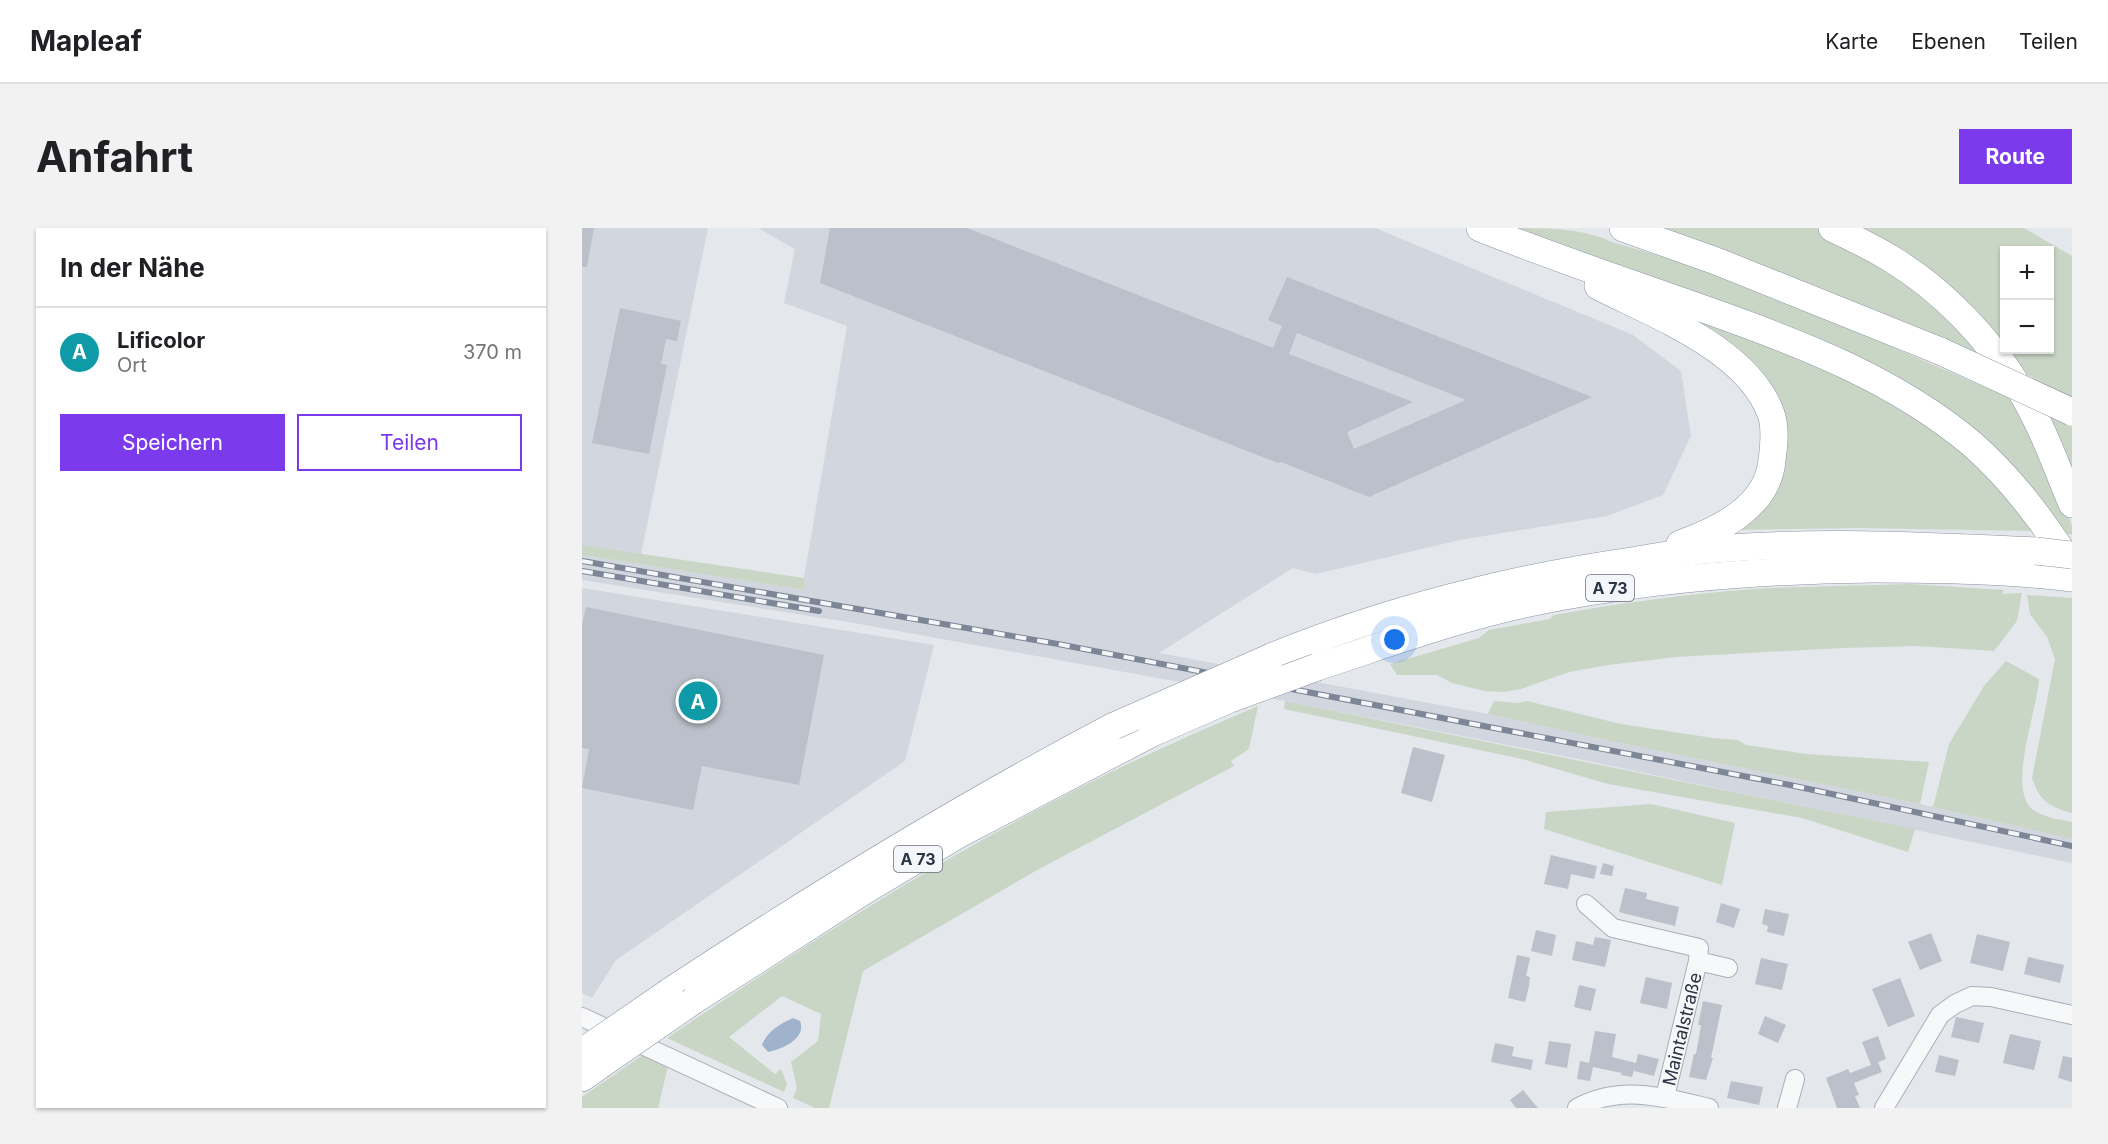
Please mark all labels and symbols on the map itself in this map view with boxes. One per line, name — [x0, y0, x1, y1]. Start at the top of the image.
road number: A 73 — [1586, 575, 1634, 601]
your location — [1380, 625, 1409, 654]
pin: A — [678, 678, 718, 724]
road number: A 73 — [894, 846, 942, 872]
street label: Maintalstraße — [1658, 970, 1705, 1088]

